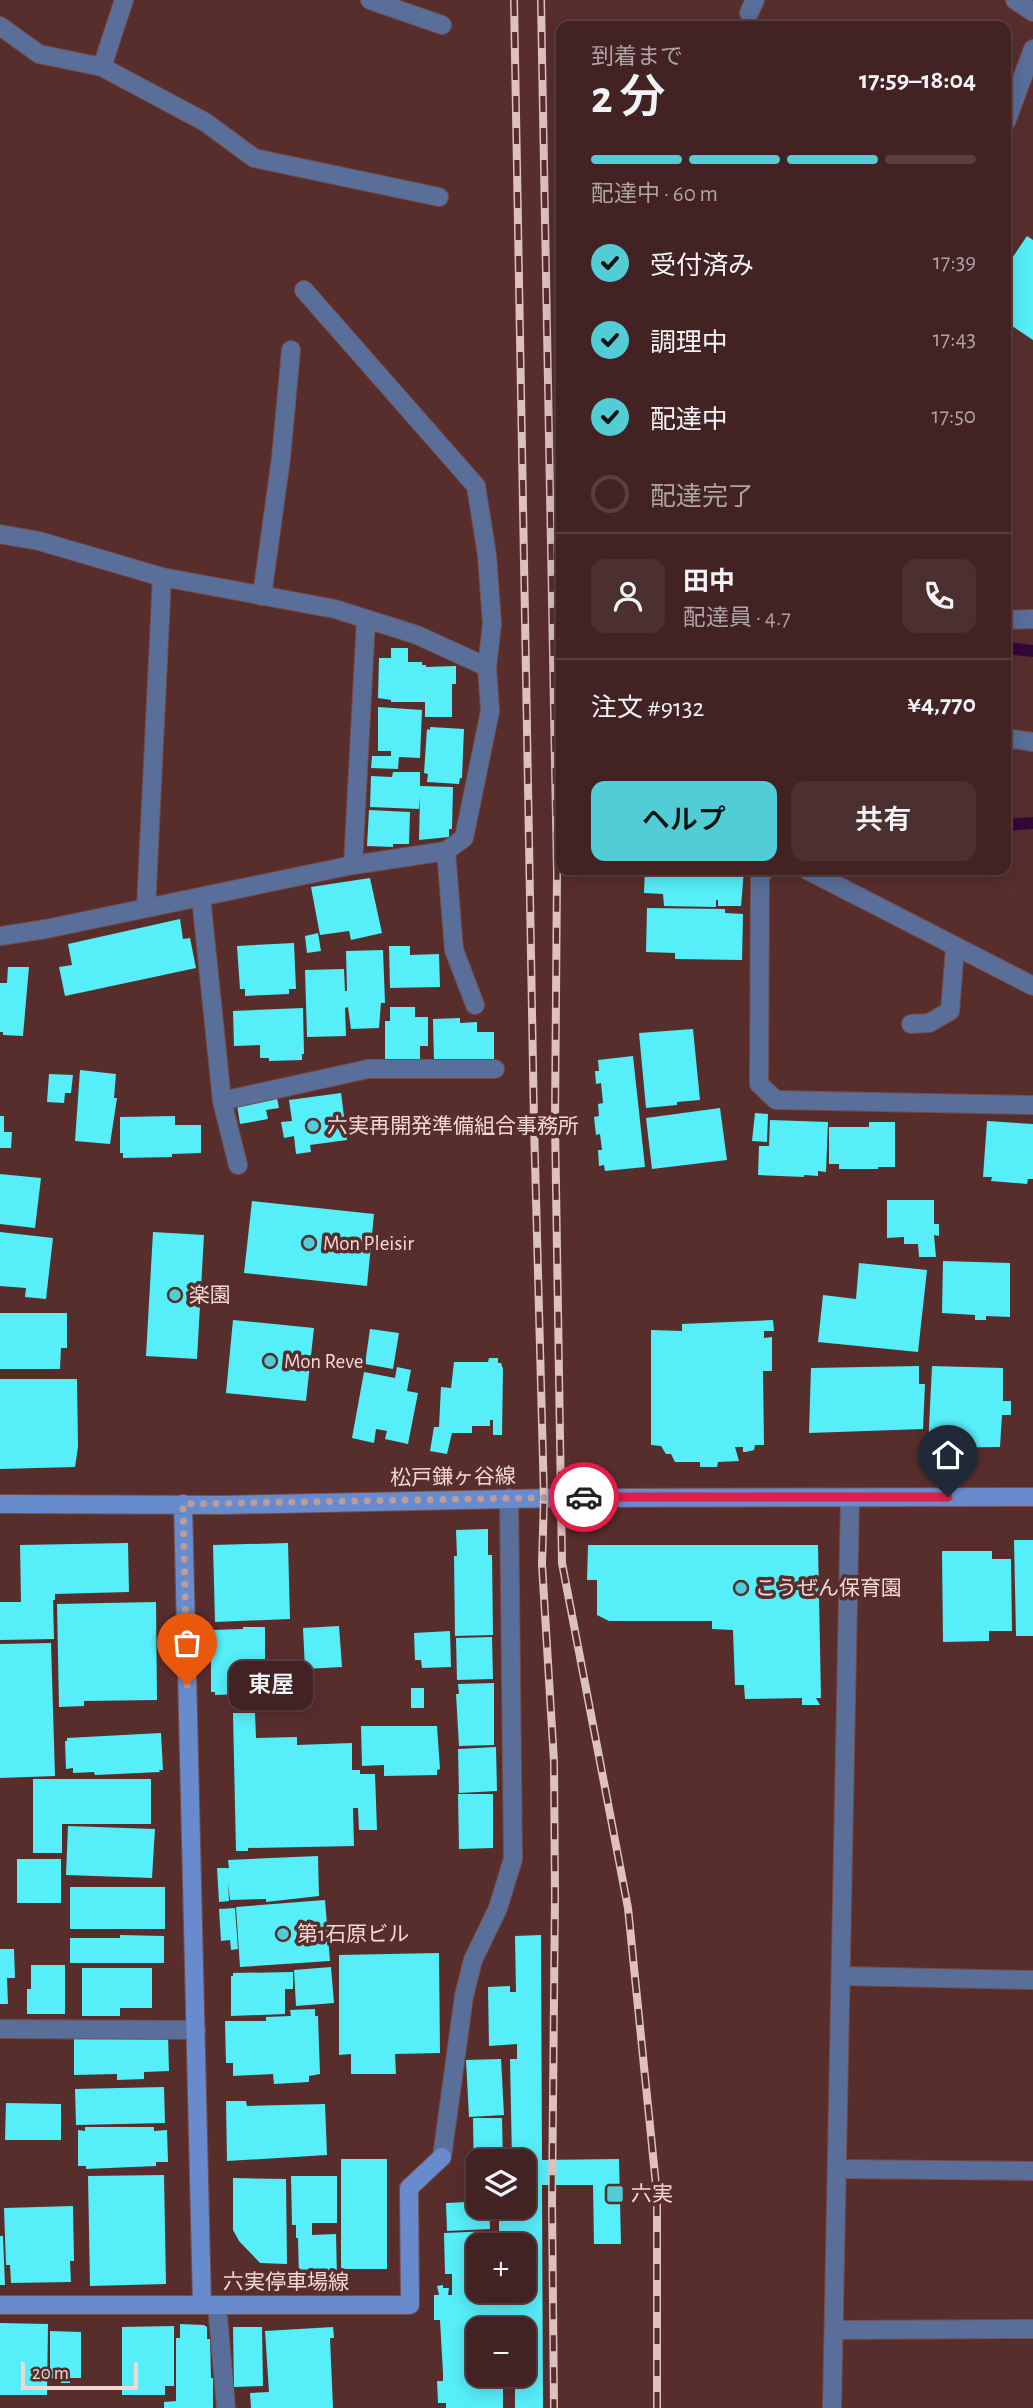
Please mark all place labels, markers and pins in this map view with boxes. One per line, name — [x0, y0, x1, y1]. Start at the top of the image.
place label: 六実再開発準備組合事務所 — [327, 1115, 579, 1137]
marker: 六実再開発準備組合事務所 — [305, 1118, 321, 1134]
place label: Mon Pleisir — [323, 1233, 414, 1254]
marker: Mon Pleisir — [301, 1235, 317, 1251]
place label: 楽園 — [189, 1284, 231, 1306]
marker: 楽園 — [167, 1287, 183, 1303]
place label: Mon Reve — [284, 1351, 363, 1372]
marker: Mon Reve — [262, 1353, 278, 1369]
pin — [918, 1425, 978, 1497]
place label: こうぜん保育園 — [755, 1577, 902, 1599]
marker: こうぜん保育園 — [733, 1580, 749, 1596]
pin — [157, 1613, 217, 1685]
callout: 東屋 — [229, 1660, 313, 1710]
place label: 第1石原ビル — [297, 1923, 409, 1945]
marker: 第1石原ビル — [275, 1926, 291, 1942]
place label: 六実 — [631, 2183, 673, 2205]
marker: 六実 — [605, 2184, 625, 2204]

